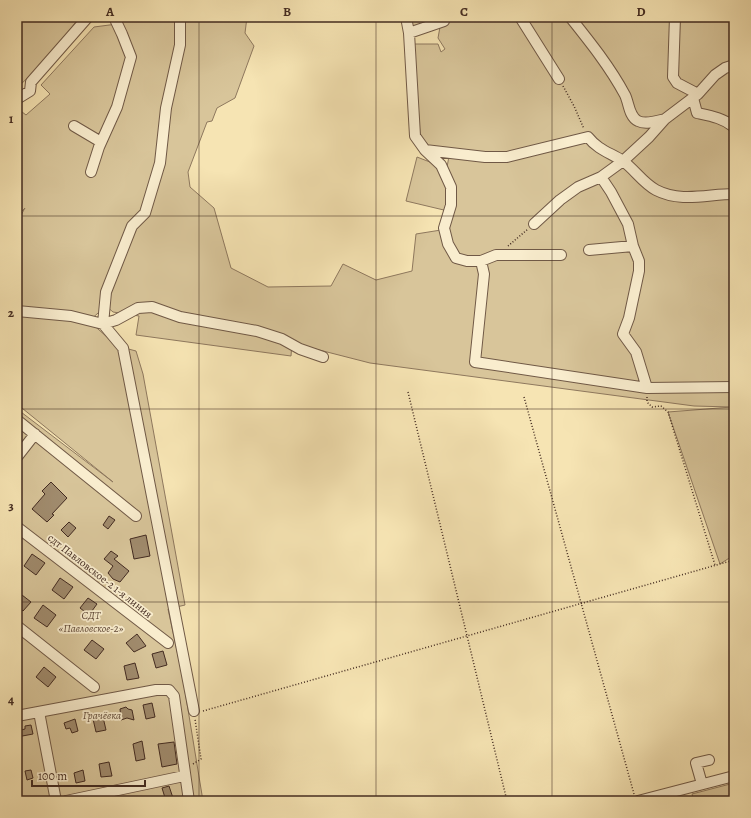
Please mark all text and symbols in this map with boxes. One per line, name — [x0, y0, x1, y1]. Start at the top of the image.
text: A — [105, 3, 115, 20]
text: B — [283, 3, 291, 20]
text: C — [460, 3, 468, 20]
text: D — [636, 3, 646, 20]
text: 1 — [9, 110, 14, 127]
text: 2 — [8, 304, 15, 321]
text: 3 — [8, 497, 14, 514]
street label: сдт Павловское-2 1-я линия — [45, 530, 155, 622]
park label: СДТ «Павловское-2» — [59, 608, 124, 636]
text: 4 — [8, 691, 14, 708]
park label: Грачёвка — [83, 708, 121, 723]
scale bar — [32, 762, 145, 788]
text: 100 m — [38, 768, 67, 784]

